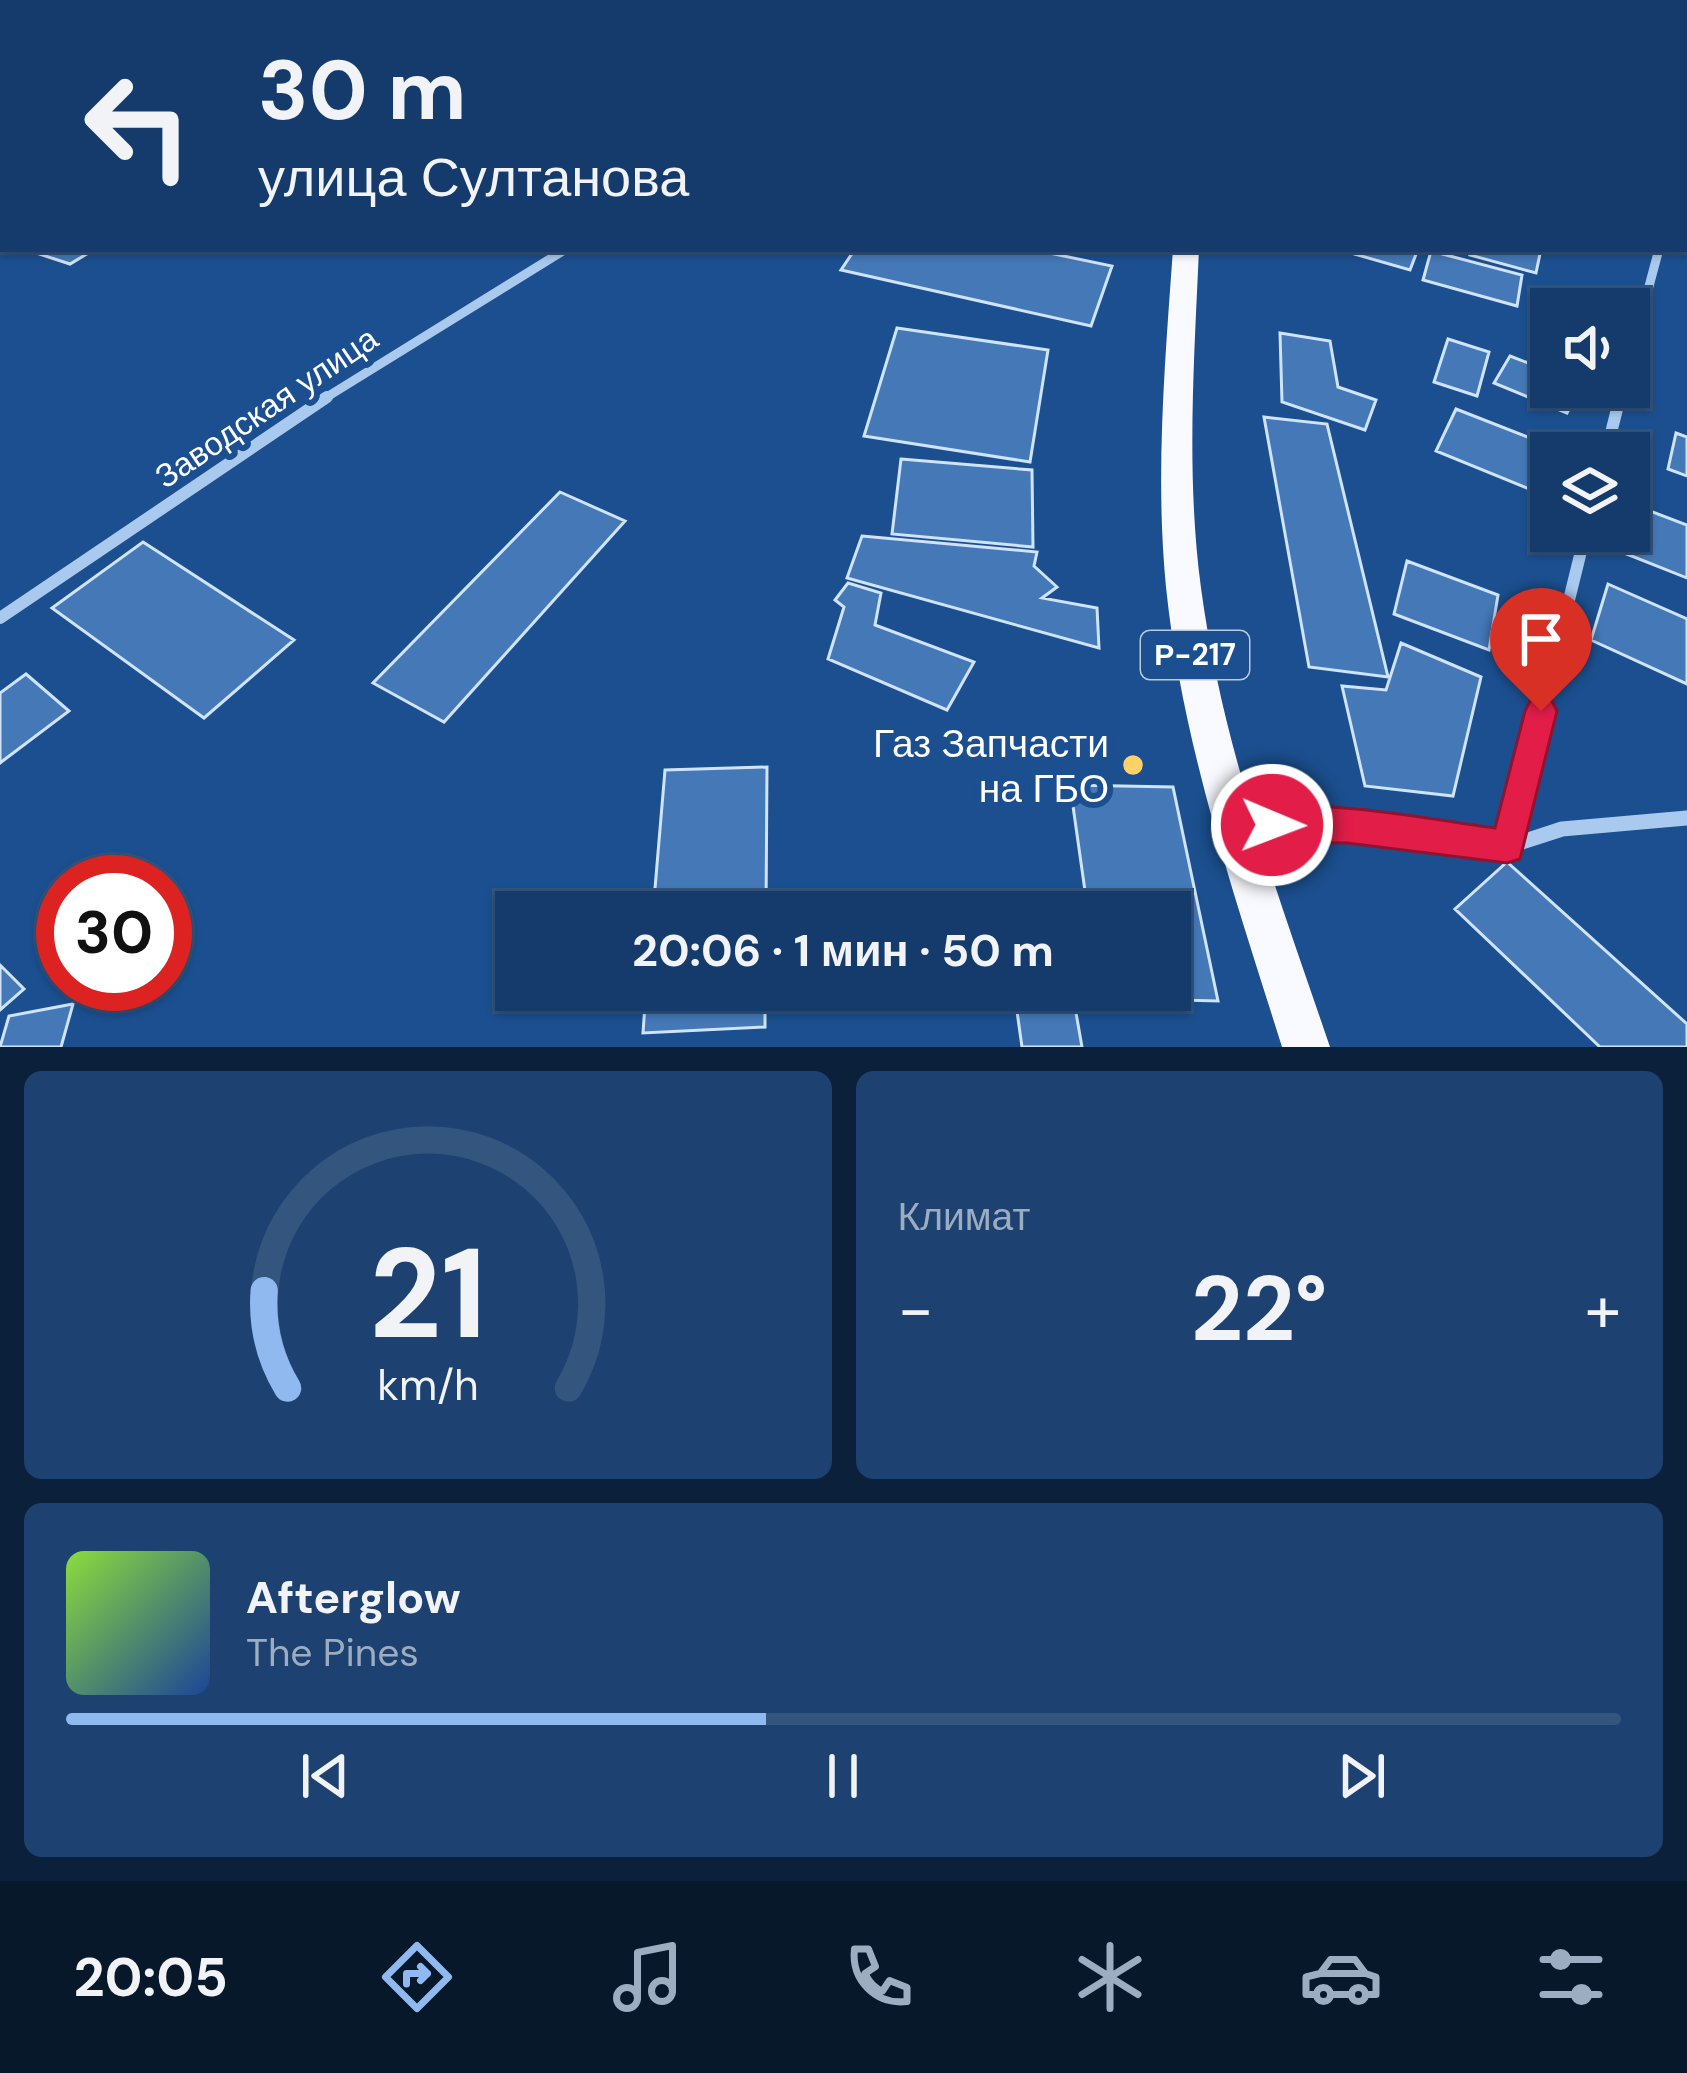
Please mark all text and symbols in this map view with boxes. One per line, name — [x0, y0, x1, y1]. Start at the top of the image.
text: 30 m — [258, 36, 467, 145]
icon: left — [60, 48, 216, 204]
text: улица Султанова — [258, 142, 689, 213]
map controls — [1530, 288, 1650, 552]
button: sound — [1530, 288, 1650, 408]
street label: Заводская улица — [147, 317, 386, 498]
button: layers — [1530, 432, 1650, 552]
pin — [1490, 588, 1592, 711]
icon: arrive — [1508, 606, 1574, 672]
road number: Р-217 — [1141, 631, 1249, 679]
place label: Газ Запчасти на ГБО — [873, 718, 1109, 814]
marker: Газ Запчасти на ГБО — [1120, 752, 1146, 778]
position arrow — [1209, 762, 1335, 888]
speed limit sign: 30 — [36, 855, 192, 1011]
text: 20:06 · 1 мин · 50 m — [632, 921, 1054, 980]
text: Климат — [898, 1191, 1030, 1242]
text: 21 — [369, 1213, 486, 1376]
text: 22° — [1191, 1251, 1328, 1368]
text: − — [898, 1267, 934, 1352]
text: + — [1585, 1267, 1621, 1352]
text: km/h — [377, 1357, 478, 1413]
text: Afterglow — [246, 1568, 461, 1627]
text: The Pines — [246, 1627, 419, 1678]
icon: previous — [292, 1743, 358, 1809]
icon: pause — [810, 1743, 876, 1809]
icon: next — [1329, 1743, 1395, 1809]
icon: directions — [375, 1935, 459, 2019]
icon: music — [606, 1935, 690, 2019]
icon: phone — [837, 1935, 921, 2019]
icon: climate — [1068, 1935, 1152, 2019]
icon: car — [1299, 1935, 1383, 2019]
icon: filters — [1529, 1935, 1613, 2019]
text: 20:05 — [73, 1942, 228, 2013]

